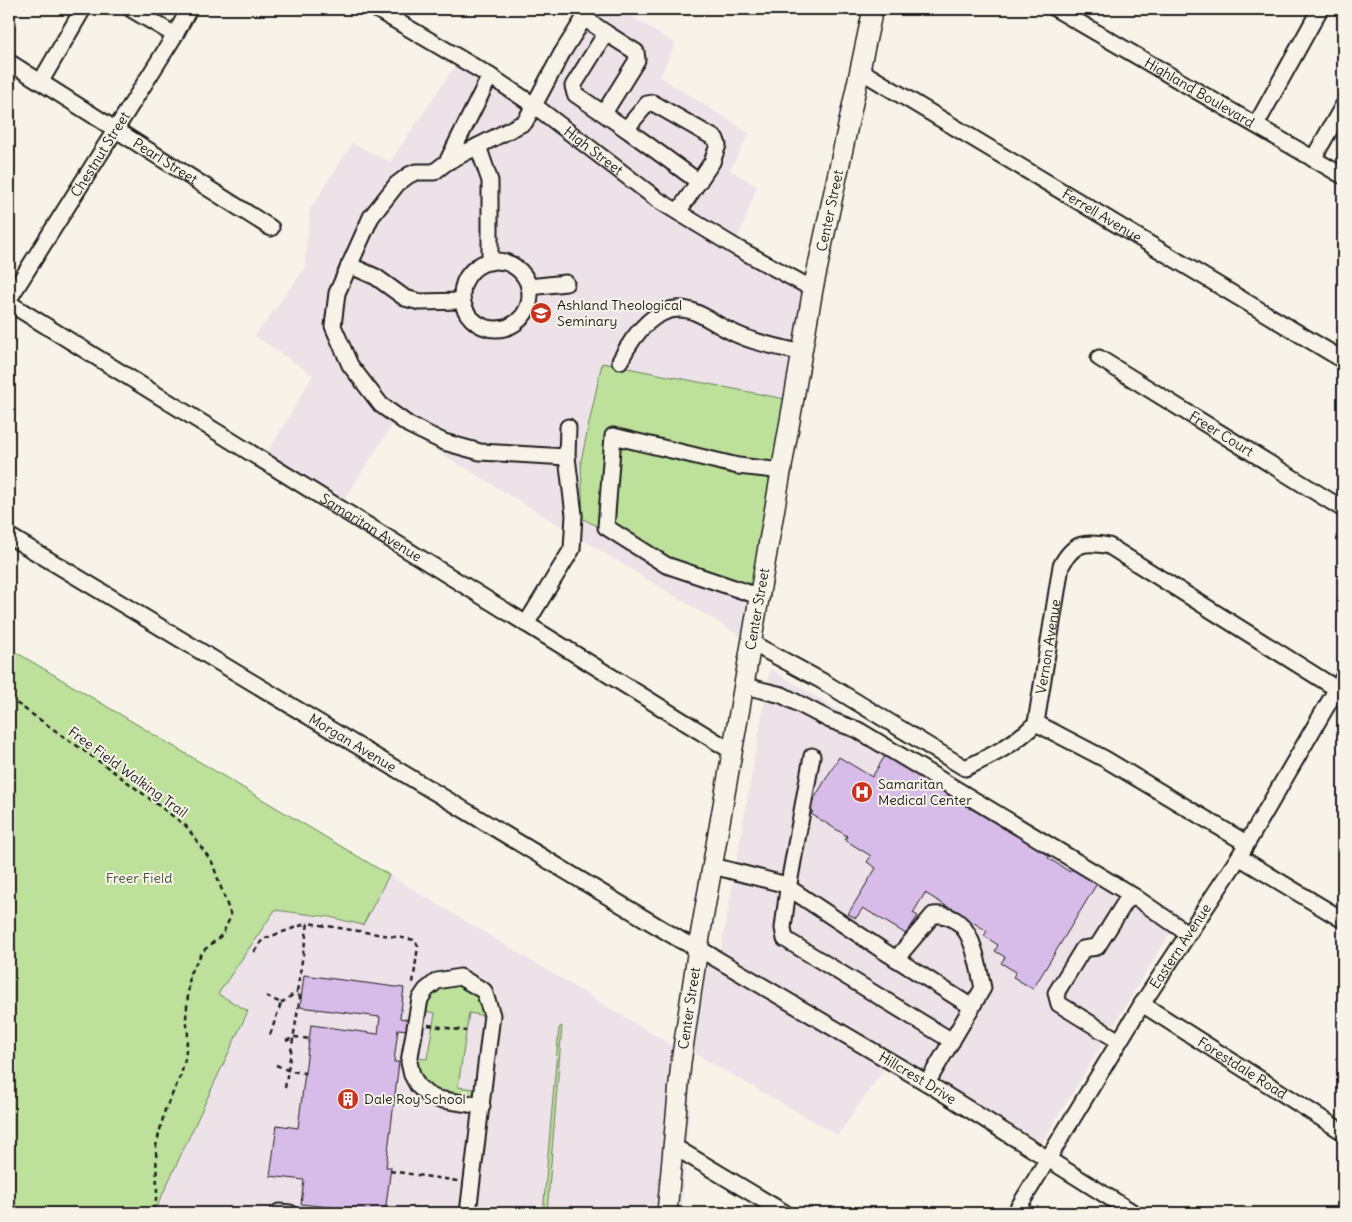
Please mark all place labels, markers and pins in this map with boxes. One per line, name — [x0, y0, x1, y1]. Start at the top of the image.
place label: Ashland Theological Seminary — [557, 296, 682, 330]
school or university icon: Ashland Theological Seminary — [529, 301, 553, 325]
place label: Samaritan Medical Center — [878, 775, 972, 809]
hospital icon: Samaritan Medical Center — [850, 780, 874, 804]
building icon: Dale Roy School — [336, 1087, 360, 1111]
place label: Dale Roy School — [364, 1090, 466, 1108]

